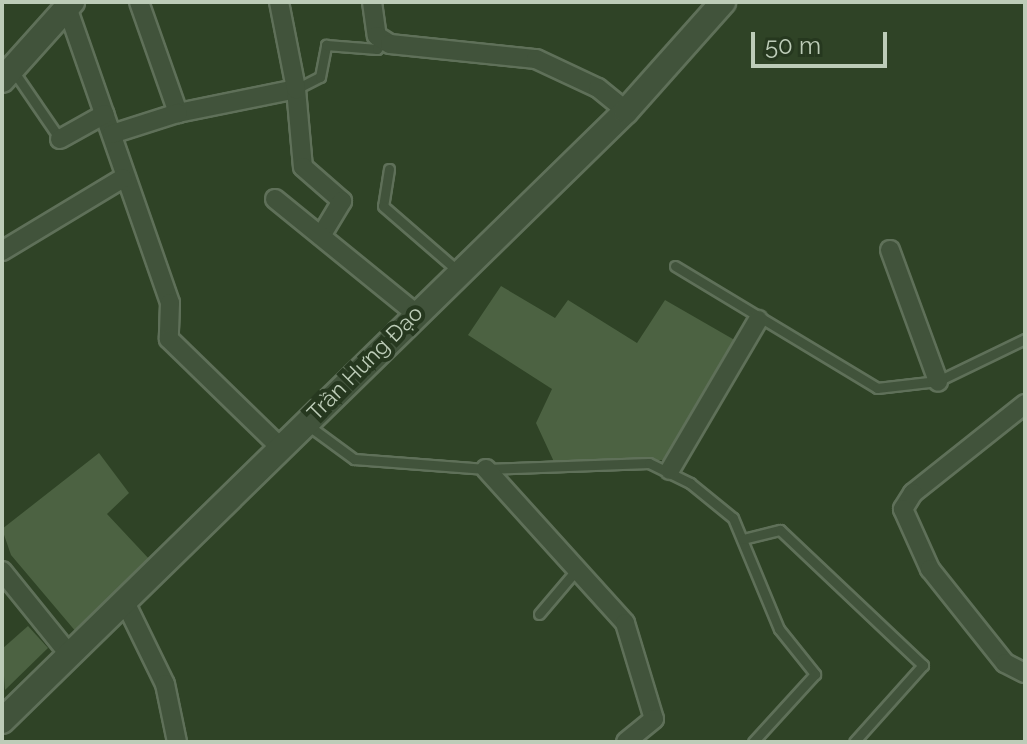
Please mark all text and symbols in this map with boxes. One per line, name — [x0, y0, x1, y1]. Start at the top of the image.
scale bar — [755, 16, 891, 66]
text: 50 m — [765, 31, 821, 60]
street label: Trần Hưng Đạo — [302, 300, 428, 426]

